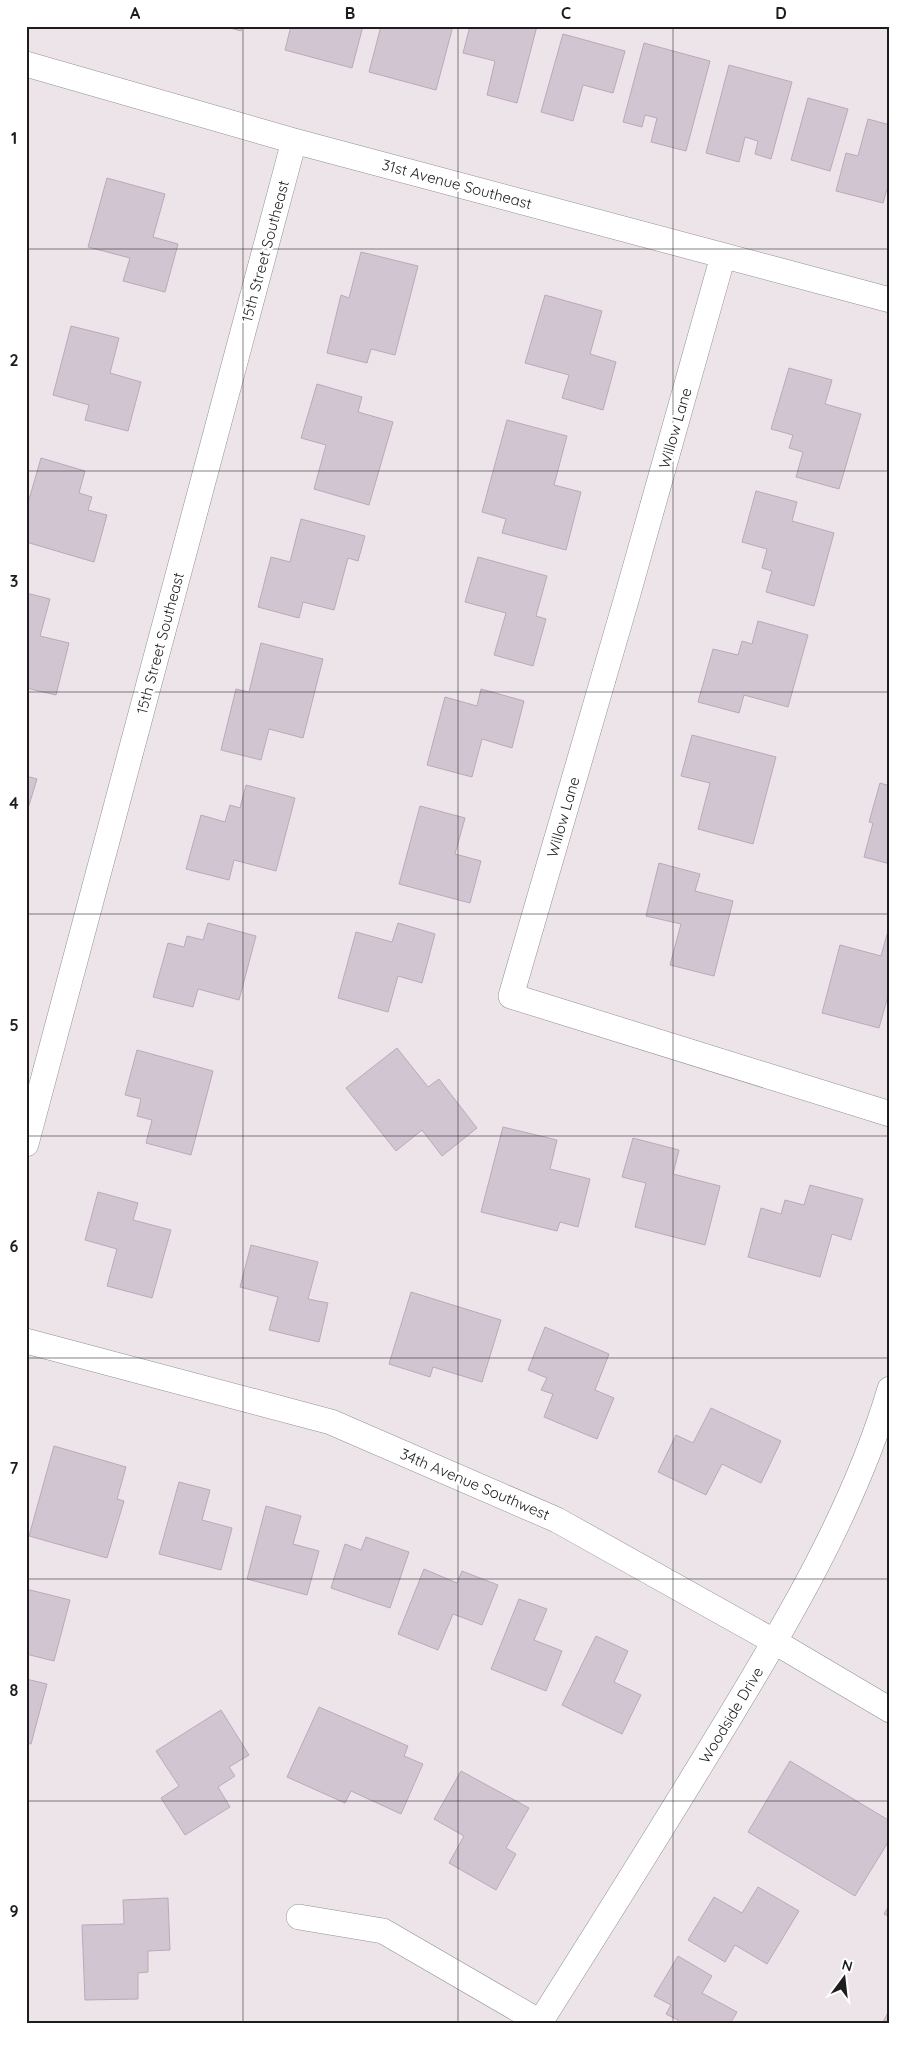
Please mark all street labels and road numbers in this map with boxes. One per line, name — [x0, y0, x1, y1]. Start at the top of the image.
street label: 31st Avenue Southeast — [380, 155, 534, 213]
street label: 15th Street Southeast — [237, 178, 293, 324]
street label: Willow Lane — [654, 385, 696, 471]
street label: 15th Street Southeast — [132, 570, 188, 716]
street label: Willow Lane — [542, 774, 584, 860]
street label: 34th Avenue Southwest — [397, 1444, 553, 1524]
street label: Woodside Drive — [695, 1663, 767, 1767]

